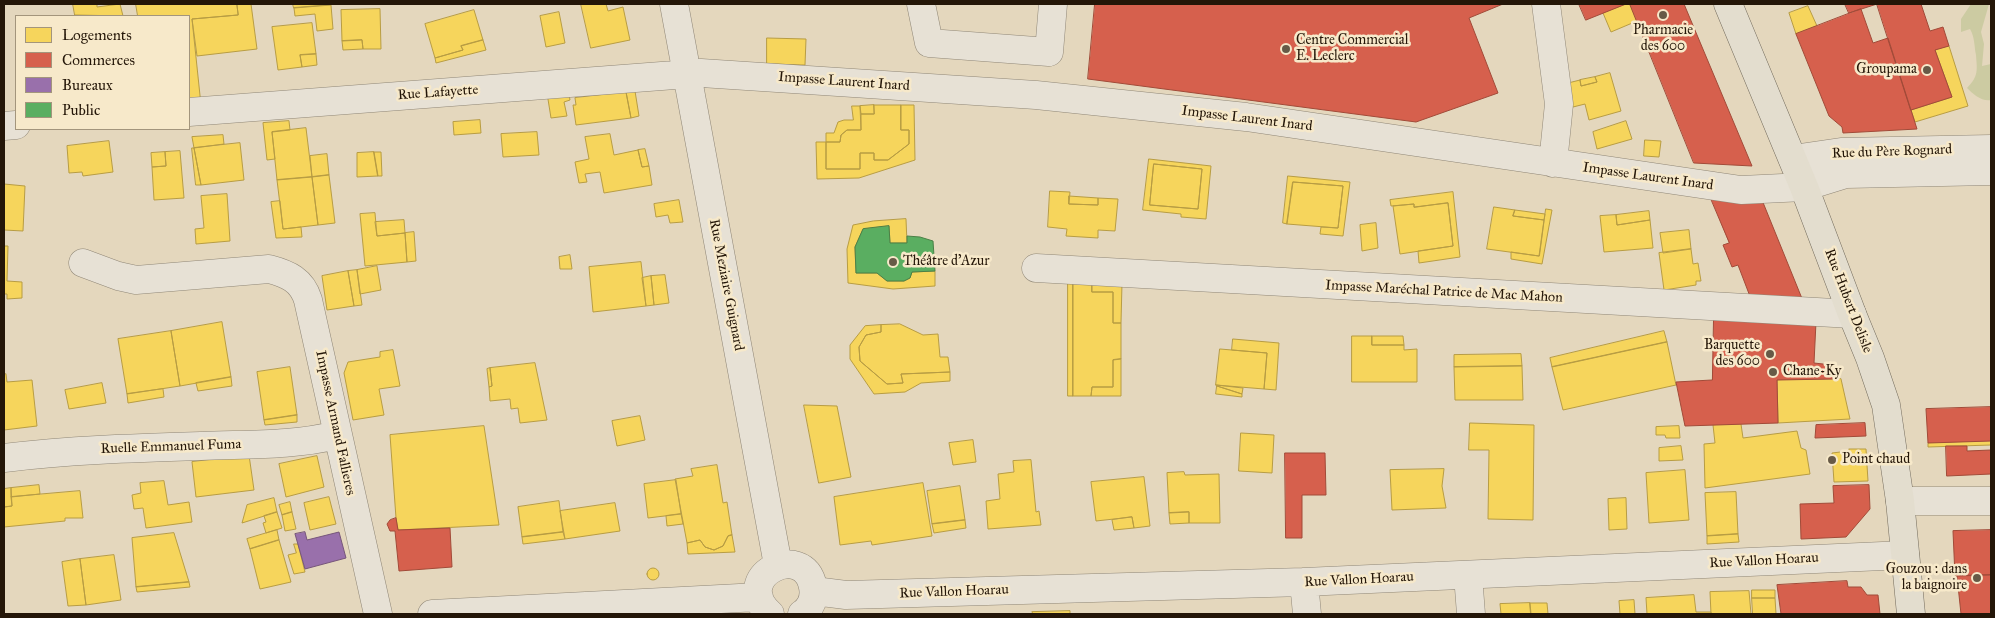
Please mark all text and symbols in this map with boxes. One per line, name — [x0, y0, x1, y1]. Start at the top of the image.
marker: Pharmacie des 600 — [1657, 9, 1669, 21]
legend — [15, 15, 190, 130]
place label: Pharmacie des 600 — [1633, 23, 1693, 56]
text: Logements — [62, 26, 132, 44]
place label: Centre Commercial E. Leclerc — [1296, 33, 1408, 65]
marker: Centre Commercial E. Leclerc — [1280, 43, 1292, 55]
text: Commerces — [62, 51, 135, 69]
place label: Groupama — [1856, 62, 1917, 78]
marker: Groupama — [1921, 64, 1933, 76]
street label: Impasse Laurent Inard — [778, 69, 910, 95]
text: Bureaux — [62, 76, 113, 94]
street label: Rue Lafayette — [397, 82, 479, 104]
text: Public — [62, 101, 100, 119]
street label: Impasse Laurent Inard — [1181, 103, 1313, 135]
street label: Rue du Père Rognard — [1832, 142, 1952, 162]
street label: Impasse Laurent Inard — [1582, 160, 1714, 194]
street label: Rue Meziaire Guignard — [705, 218, 747, 352]
street label: Rue Hubert Delisle — [1820, 246, 1876, 356]
place label: Théâtre d'Azur — [903, 254, 990, 270]
marker: Théâtre d'Azur — [887, 256, 899, 268]
street label: Impasse Maréchal Patrice de Mac Mahon — [1325, 277, 1563, 307]
place label: Barquette des 600 — [1704, 338, 1760, 371]
marker: Barquette des 600 — [1764, 348, 1776, 360]
street label: Impasse Armand Fallieres — [311, 349, 359, 497]
place label: Chane-Ky — [1783, 364, 1841, 380]
marker: Chane-Ky — [1767, 366, 1779, 378]
street label: Ruelle Emmanuel Fuma — [100, 436, 242, 458]
place label: Point chaud — [1842, 452, 1910, 468]
marker: Point chaud — [1826, 454, 1838, 466]
street label: Rue Vallon Hoarau — [1709, 550, 1819, 572]
place label: Gouzou : dans la baignoire — [1886, 562, 1967, 594]
street label: Rue Vallon Hoarau — [1304, 569, 1414, 591]
marker: Gouzou : dans la baignoire — [1971, 572, 1983, 584]
street label: Rue Vallon Hoarau — [899, 582, 1009, 602]

